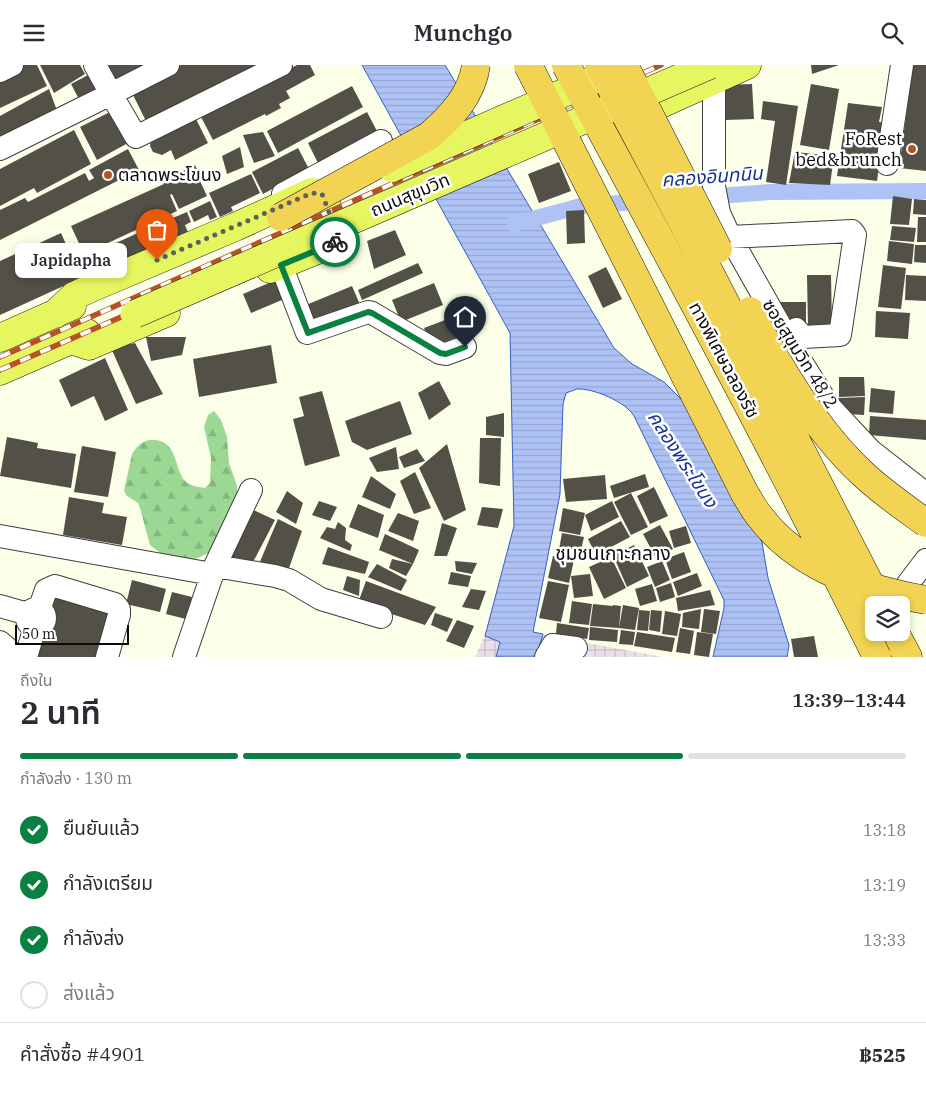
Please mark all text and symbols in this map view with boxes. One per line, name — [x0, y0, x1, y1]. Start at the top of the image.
text: Munchgo — [414, 18, 512, 47]
icon: menu — [20, 19, 48, 47]
icon: search — [878, 19, 906, 47]
place label: FoRest bed&brunch — [795, 127, 902, 171]
marker: FoRest bed&brunch — [906, 143, 918, 155]
water label: คลองอินทนิน — [661, 160, 765, 191]
place label: ตลาดพระโขนง — [118, 163, 221, 186]
street label: ถนนสุขุมวิท — [367, 168, 453, 222]
marker: ตลาดพระโขนง — [102, 169, 114, 181]
pin — [136, 209, 178, 260]
icon: bag — [143, 216, 171, 244]
courier — [310, 217, 360, 267]
icon: bike — [321, 228, 349, 256]
callout: Japidapha — [14, 243, 127, 277]
text: Japidapha — [31, 250, 111, 270]
street label: ซอยสุขุมวิท 48/2 — [757, 295, 843, 413]
pin — [444, 296, 486, 347]
street label: ทางพิเศษฉลองรัช — [684, 298, 765, 422]
icon: home — [451, 303, 479, 331]
water label: คลองพระโขนง — [643, 406, 724, 512]
district label: ชุมชนเกาะกลาง — [555, 541, 671, 565]
map controls — [865, 596, 910, 641]
button: layers — [865, 596, 910, 641]
scale bar — [15, 622, 129, 645]
text: 50 m — [22, 625, 55, 643]
text: ถึงใน — [20, 670, 53, 690]
text: 13:39–13:44 — [792, 688, 906, 712]
text: 2 นาที — [20, 691, 101, 733]
text: กำลังส่ง · 130 m — [20, 768, 132, 788]
icon: check — [20, 816, 48, 844]
text: ยืนยันแล้ว — [63, 816, 140, 840]
text: 13:18 — [863, 820, 906, 840]
icon: check — [20, 871, 48, 899]
text: กำลังเตรียม — [63, 871, 153, 895]
text: 13:19 — [863, 875, 906, 895]
icon: check — [20, 926, 48, 954]
text: กำลังส่ง — [63, 926, 124, 950]
text: 13:33 — [863, 930, 906, 950]
text: ส่งแล้ว — [63, 981, 115, 1005]
text: คำสั่งซื้อ #4901 — [20, 1042, 145, 1066]
text: ฿525 — [859, 1043, 906, 1067]

